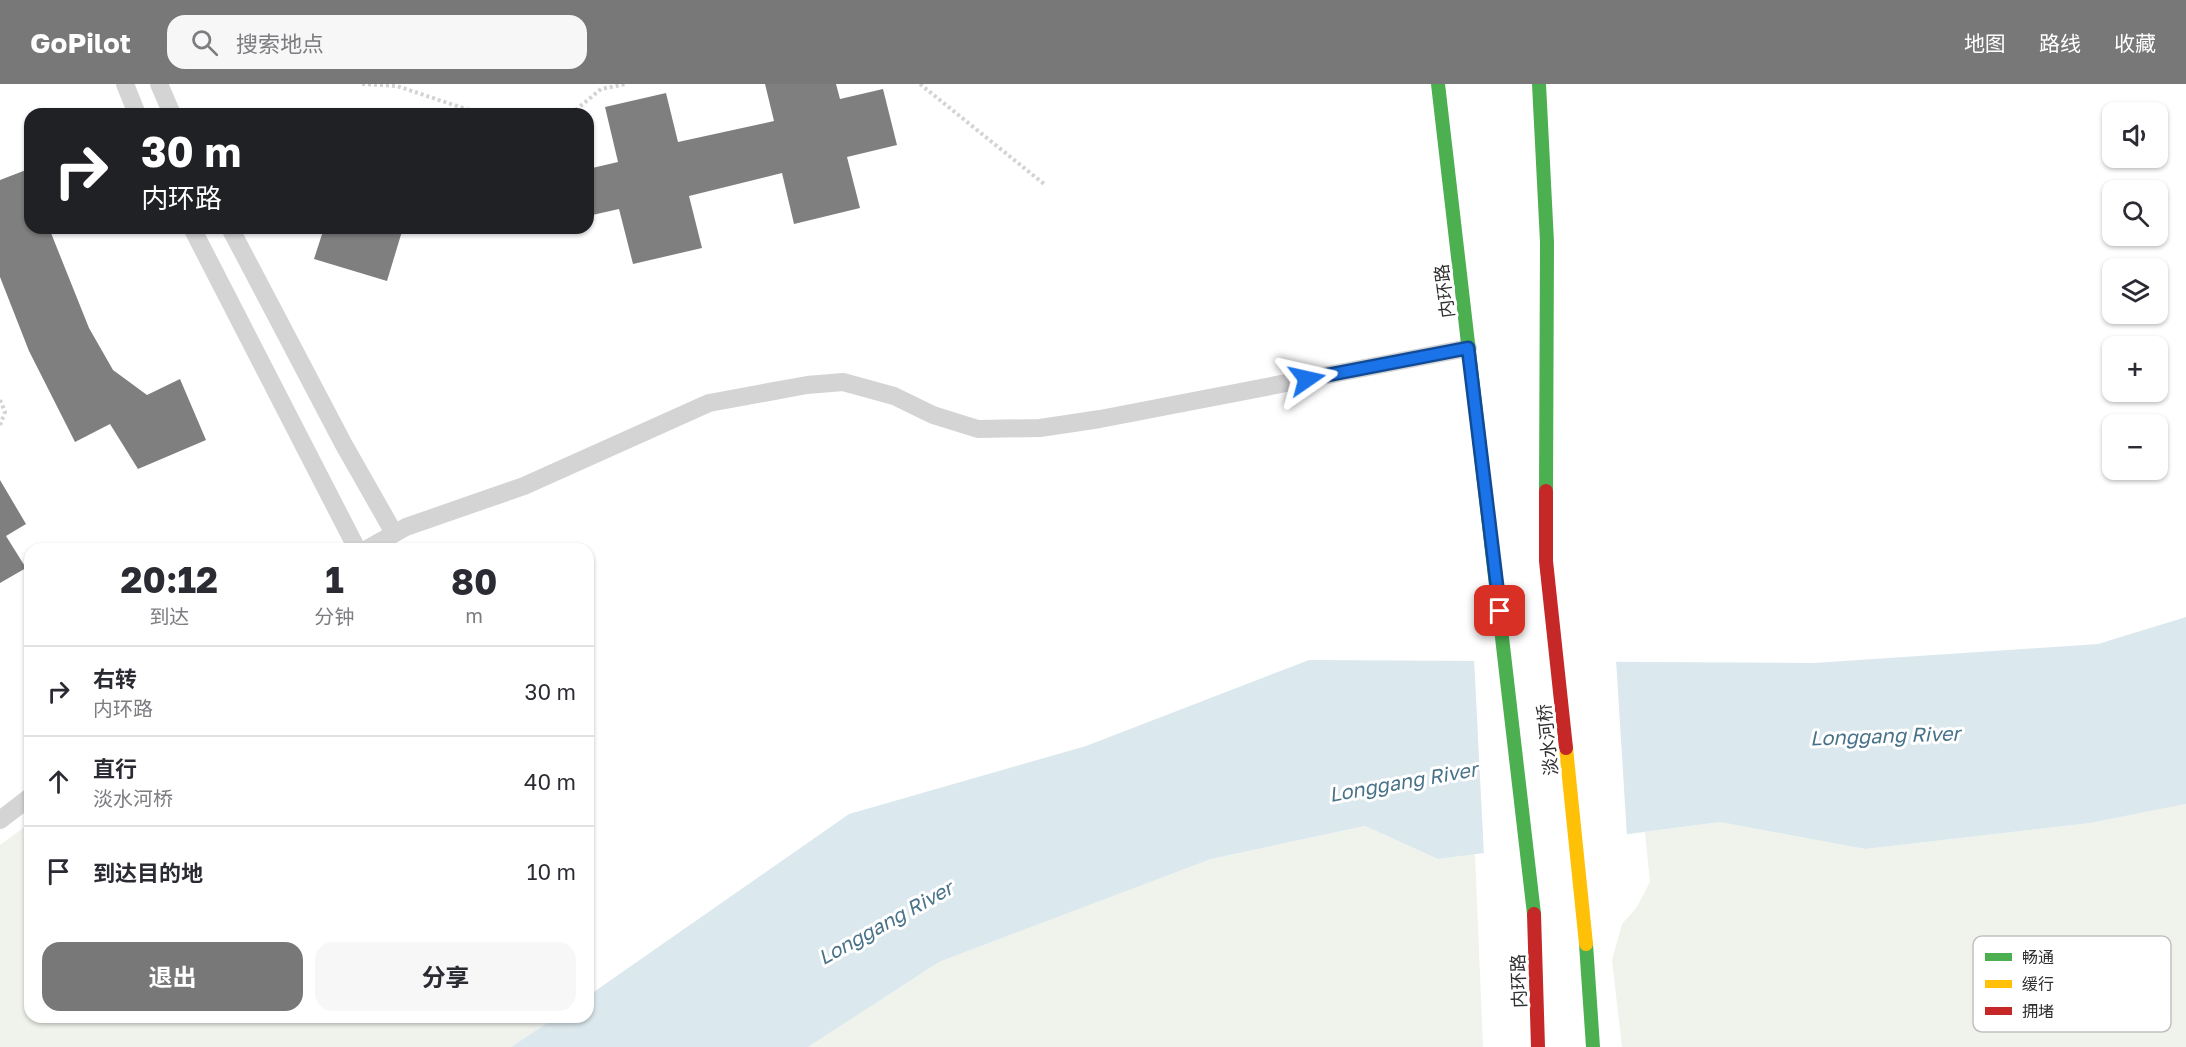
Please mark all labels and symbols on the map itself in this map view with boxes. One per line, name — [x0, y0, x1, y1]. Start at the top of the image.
street label: 内环路 — [1430, 263, 1458, 319]
position arrow — [1275, 347, 1339, 411]
pin — [1474, 585, 1525, 636]
street label: 淡水河桥 — [1532, 703, 1562, 777]
water label: Longgang River — [1810, 720, 1964, 751]
water label: Longgang River — [1327, 756, 1482, 807]
water label: Longgang River — [814, 874, 960, 970]
legend — [1973, 936, 2171, 1032]
text: 畅通 — [2022, 947, 2054, 967]
street label: 内环路 — [1506, 954, 1530, 1008]
text: 缓行 — [2022, 974, 2054, 994]
text: 拥堵 — [2022, 1001, 2054, 1021]

